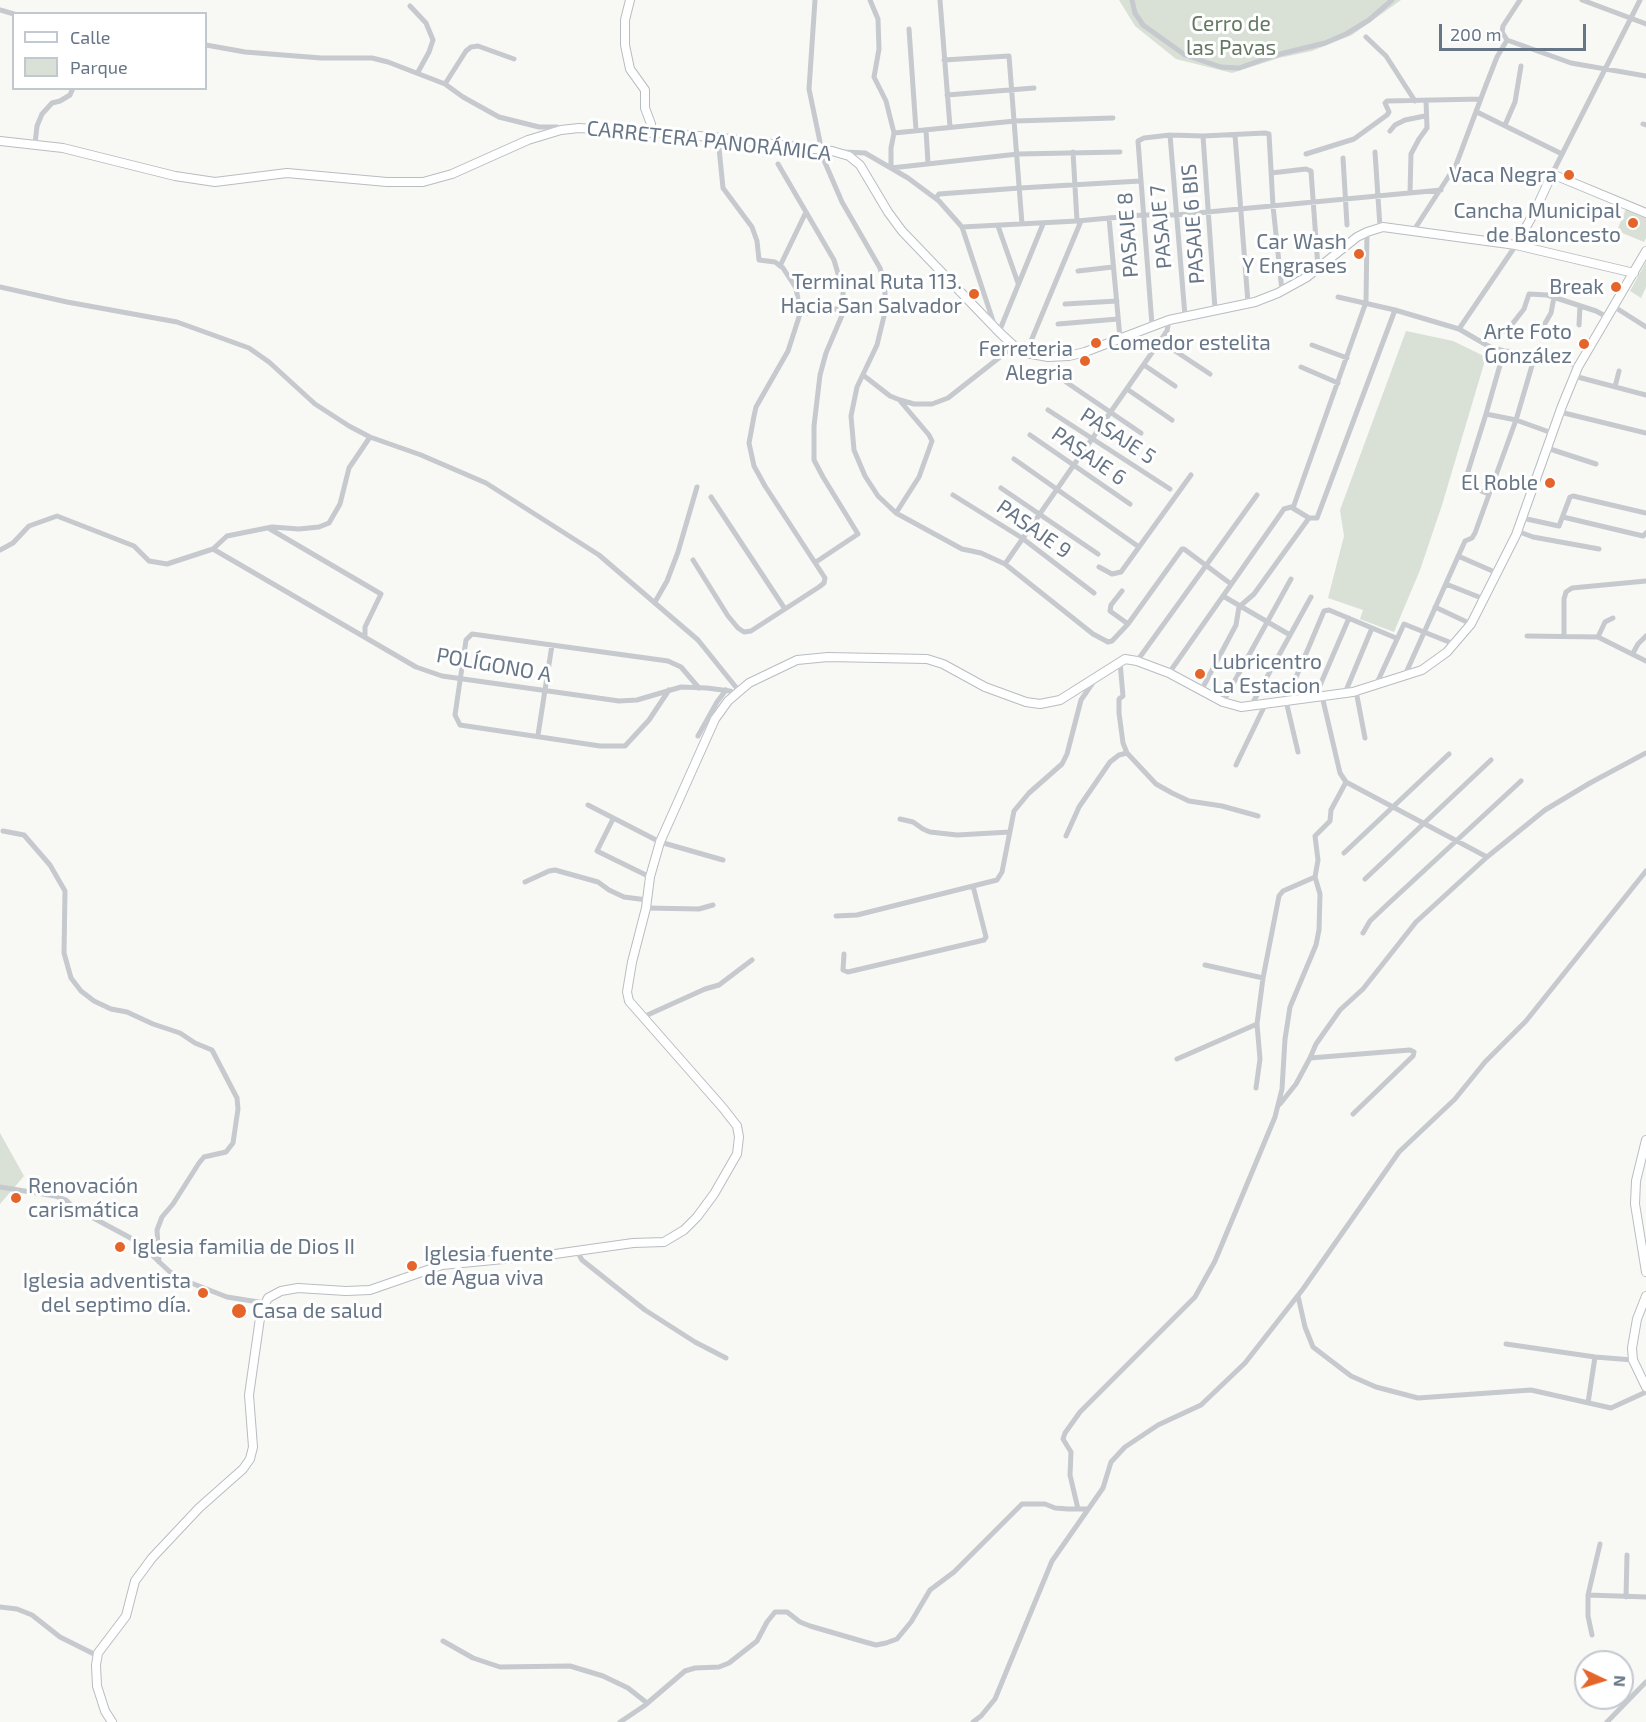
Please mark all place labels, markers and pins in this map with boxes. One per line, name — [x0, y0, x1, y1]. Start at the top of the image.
place label: Vaca Negra — [1449, 162, 1557, 188]
marker: Vaca Negra — [1562, 168, 1576, 182]
place label: Cancha Municipal de Baloncesto — [1453, 198, 1621, 248]
marker: Cancha Municipal de Baloncesto — [1626, 216, 1640, 230]
place label: Car Wash Y Engrases — [1242, 229, 1347, 279]
marker: Car Wash Y Engrases — [1352, 247, 1366, 261]
place label: Terminal Ruta 113. Hacia San Salvador — [781, 269, 962, 319]
place label: Break — [1549, 274, 1604, 300]
marker: Break — [1609, 280, 1623, 294]
marker: Terminal Ruta 113. Hacia San Salvador — [967, 287, 981, 301]
place label: Arte Foto González — [1484, 319, 1572, 369]
place label: Comedor estelita — [1108, 330, 1271, 356]
place label: Ferreteria Alegria — [978, 336, 1073, 386]
marker: Comedor estelita — [1089, 336, 1103, 350]
marker: Arte Foto González — [1577, 337, 1591, 351]
marker: Ferreteria Alegria — [1078, 354, 1092, 368]
place label: El Roble — [1461, 470, 1538, 496]
marker: El Roble — [1543, 476, 1557, 490]
place label: Lubricentro La Estacion — [1212, 649, 1322, 699]
marker: Lubricentro La Estacion — [1193, 667, 1207, 681]
place label: Renovación carismática — [28, 1173, 139, 1223]
marker: Renovación carismática — [9, 1191, 23, 1205]
place label: Iglesia familia de Dios II — [132, 1234, 355, 1260]
marker: Iglesia familia de Dios II — [113, 1240, 127, 1254]
place label: Iglesia fuente de Agua viva — [424, 1241, 554, 1291]
marker: Iglesia fuente de Agua viva — [405, 1259, 419, 1273]
place label: Iglesia adventista del septimo día. — [23, 1268, 191, 1318]
marker: Iglesia adventista del septimo día. — [196, 1286, 210, 1300]
place label: Casa de salud — [252, 1298, 383, 1324]
marker: Casa de salud — [230, 1302, 248, 1320]

